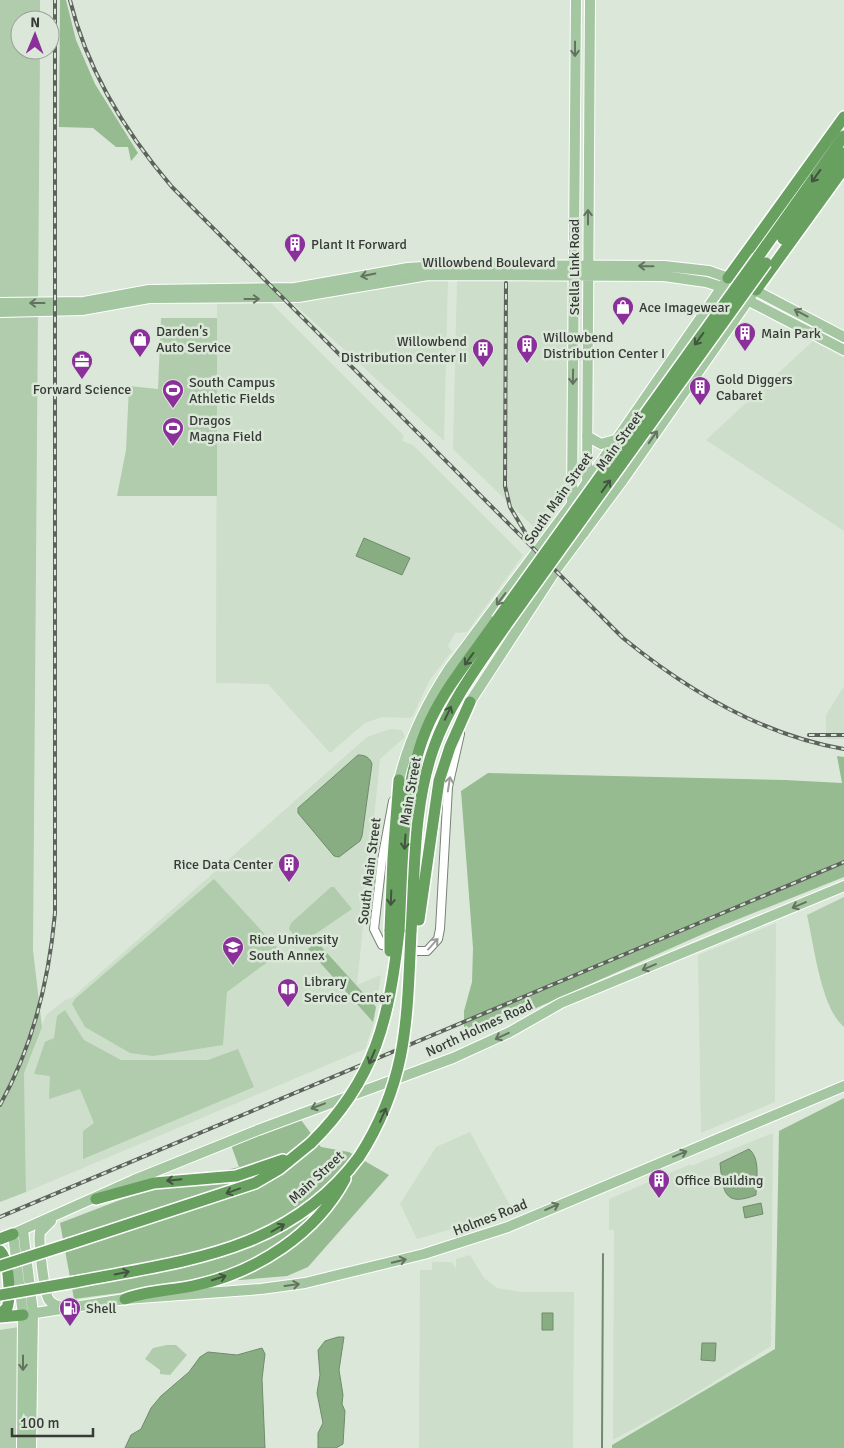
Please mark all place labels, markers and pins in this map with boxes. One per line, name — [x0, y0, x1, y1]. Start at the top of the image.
building icon: Plant It Forward — [283, 232, 307, 263]
place label: Plant It Forward — [311, 236, 407, 253]
shop icon: Ace Imagewear — [611, 295, 635, 326]
place label: Ace Imagewear — [639, 299, 731, 316]
building icon: Main Park — [733, 321, 757, 352]
place label: Darden's Auto Service — [156, 323, 231, 356]
place label: Main Park — [761, 325, 821, 342]
shop icon: Darden's Auto Service — [128, 327, 152, 358]
place label: Willowbend Distribution Center I — [543, 329, 665, 362]
place label: Willowbend Distribution Center II — [341, 333, 467, 366]
building icon: Willowbend Distribution Center I — [515, 333, 539, 364]
building icon: Willowbend Distribution Center II — [471, 337, 495, 368]
office icon: Forward Science — [70, 349, 94, 380]
place label: Gold Diggers Cabaret — [716, 371, 793, 404]
place label: South Campus Athletic Fields — [189, 374, 275, 407]
building icon: Gold Diggers Cabaret — [688, 375, 712, 406]
sports icon: South Campus Athletic Fields — [161, 378, 185, 409]
place label: Forward Science — [33, 381, 131, 398]
place label: Dragos Magna Field — [189, 412, 262, 445]
sports icon: Dragos Magna Field — [161, 416, 185, 447]
building icon: Rice Data Center — [277, 852, 301, 883]
place label: Rice Data Center — [173, 856, 274, 873]
place label: Rice University South Annex — [249, 931, 339, 964]
school or university icon: Rice University South Annex — [221, 935, 245, 966]
place label: Library Service Center — [304, 973, 392, 1006]
library icon: Library Service Center — [276, 977, 300, 1008]
building icon: Office Building — [647, 1168, 671, 1199]
place label: Office Building — [675, 1172, 763, 1189]
fuel station icon: Shell — [58, 1296, 82, 1327]
place label: Shell — [86, 1300, 116, 1317]

